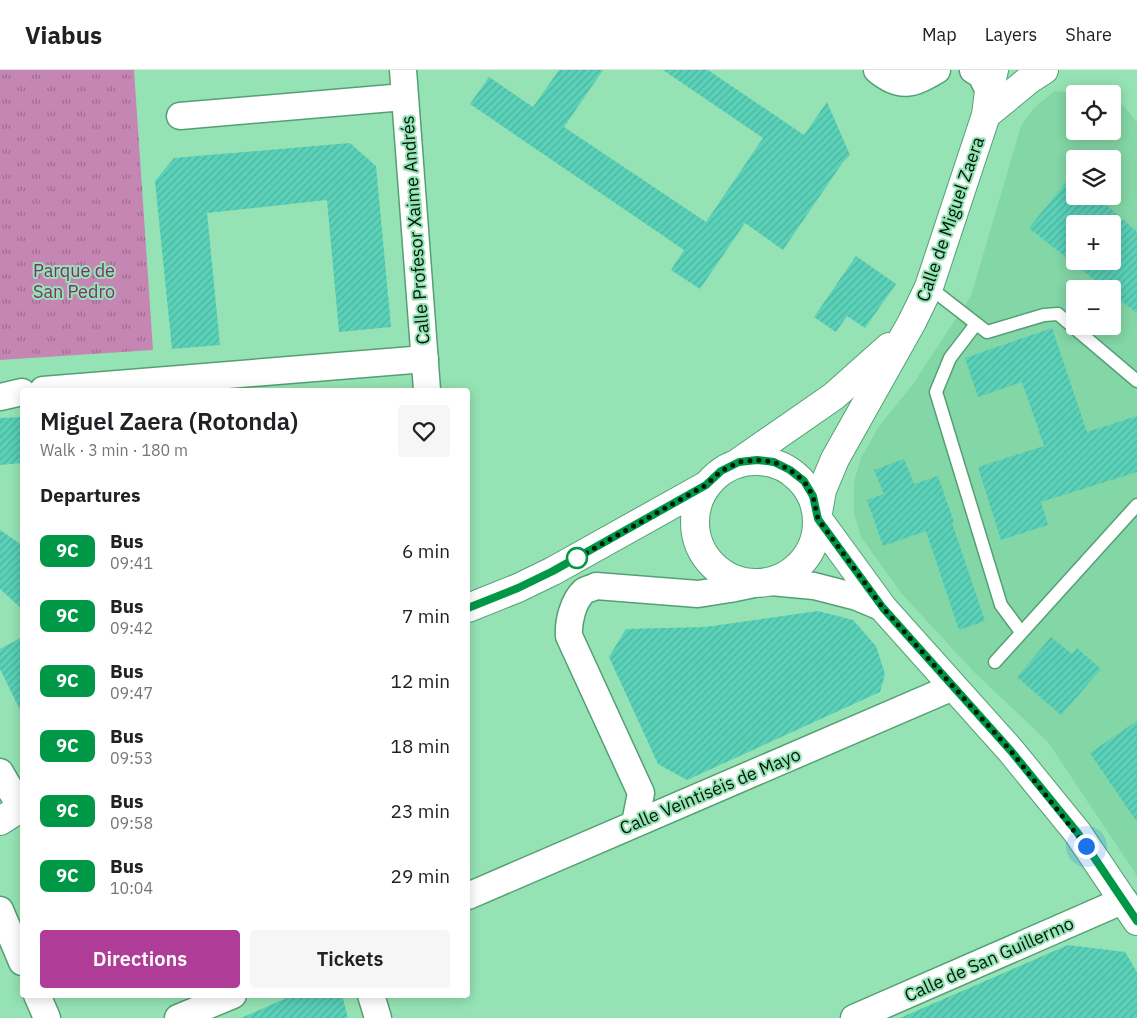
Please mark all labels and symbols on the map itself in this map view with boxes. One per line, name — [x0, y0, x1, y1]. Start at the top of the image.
street label: Calle Profesor Xaime Andrés — [396, 115, 434, 345]
street label: Calle de Miguel Zaera — [911, 133, 989, 305]
park label: Parque de San Pedro — [33, 259, 115, 303]
unlabelled marker — [566, 547, 588, 569]
street label: Calle Veintiséis de Mayo — [616, 742, 804, 840]
your location — [1074, 834, 1099, 859]
street label: Calle de San Guillermo — [901, 911, 1077, 1007]

